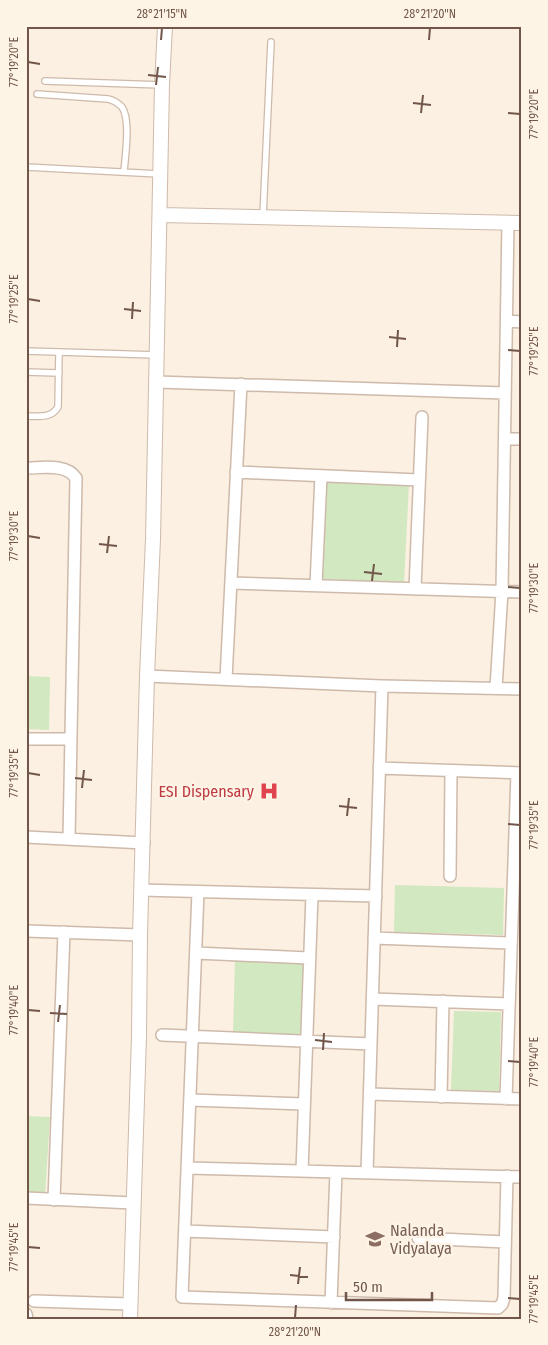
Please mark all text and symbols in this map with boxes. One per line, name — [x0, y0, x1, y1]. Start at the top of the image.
text: 28°21'15"N — [137, 7, 187, 21]
text: 28°21'20"N — [404, 7, 456, 21]
text: 77°19'20"E — [7, 37, 21, 87]
text: 77°19'20"E — [527, 89, 541, 139]
text: 77°19'25"E — [7, 274, 21, 324]
text: 77°19'25"E — [527, 326, 541, 376]
text: 77°19'30"E — [7, 511, 21, 561]
text: 77°19'30"E — [527, 563, 541, 613]
text: 77°19'35"E — [7, 748, 21, 798]
hospital icon: ESI Dispensary — [258, 780, 280, 802]
place label: ESI Dispensary — [158, 782, 255, 801]
text: 77°19'35"E — [527, 800, 541, 850]
text: 77°19'40"E — [7, 985, 21, 1035]
text: 77°19'40"E — [527, 1037, 541, 1087]
place label: Nalanda Vidyalaya — [390, 1221, 452, 1258]
text: 77°19'45"E — [7, 1222, 21, 1271]
school or university icon: Nalanda Vidyalaya — [364, 1228, 386, 1250]
scale bar — [346, 1270, 432, 1302]
text: 77°19'45"E — [527, 1274, 541, 1323]
text: 50 m — [353, 1278, 383, 1296]
text: 28°21'20"N — [269, 1325, 321, 1339]

